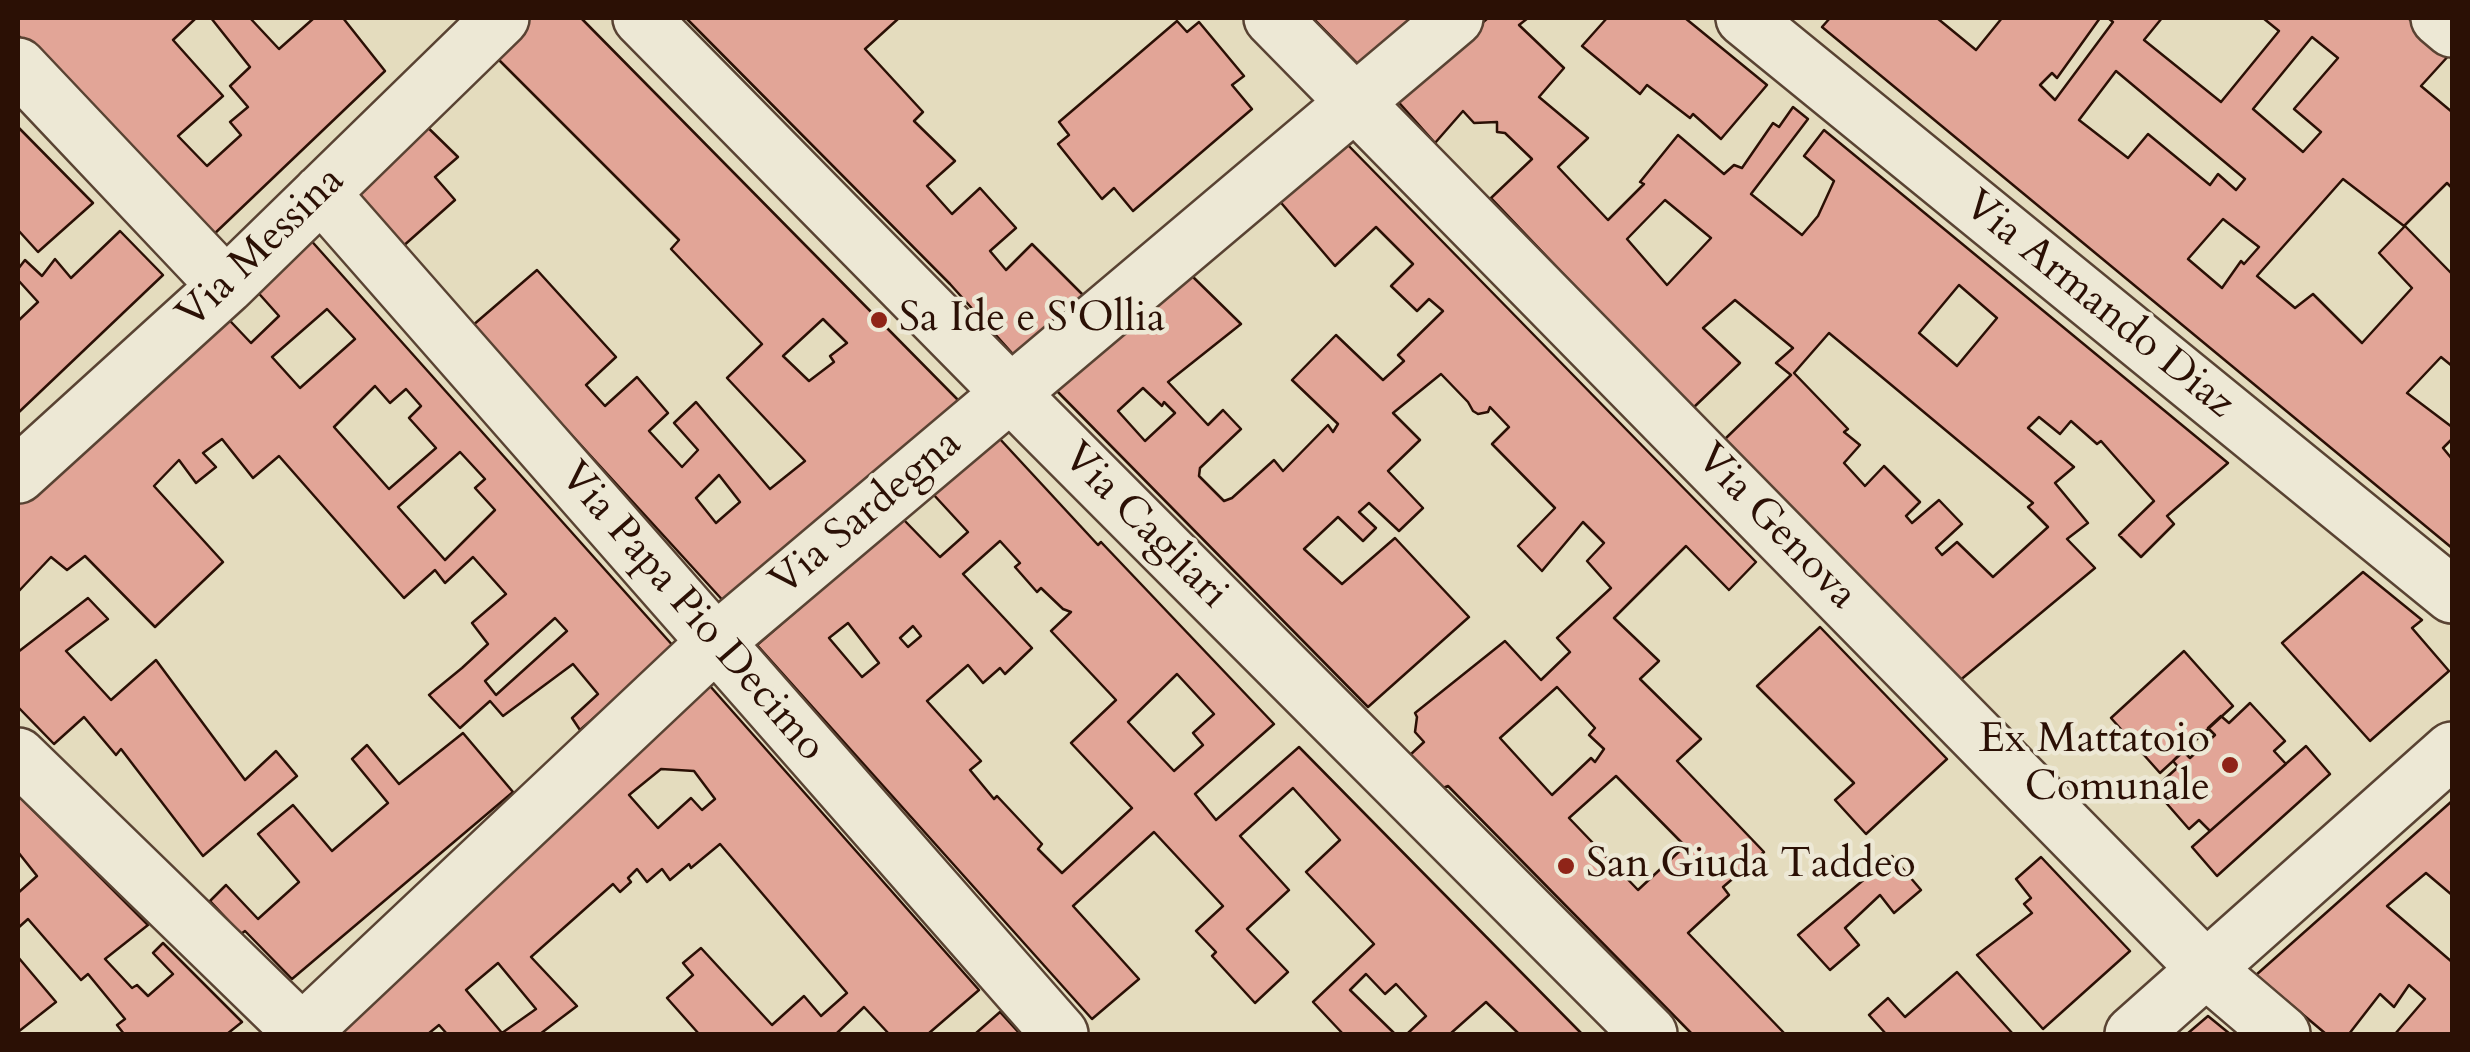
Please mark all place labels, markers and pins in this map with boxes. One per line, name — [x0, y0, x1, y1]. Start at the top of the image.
place label: Sa Ide e S'Ollia — [899, 295, 1165, 345]
marker: Sa Ide e S'Ollia — [868, 309, 890, 331]
place label: Ex Mattatoio Comunale — [1979, 716, 2210, 814]
marker: Ex Mattatoio Comunale — [2219, 754, 2241, 776]
place label: San Giuda Taddeo — [1586, 841, 1916, 891]
marker: San Giuda Taddeo — [1555, 855, 1577, 877]

